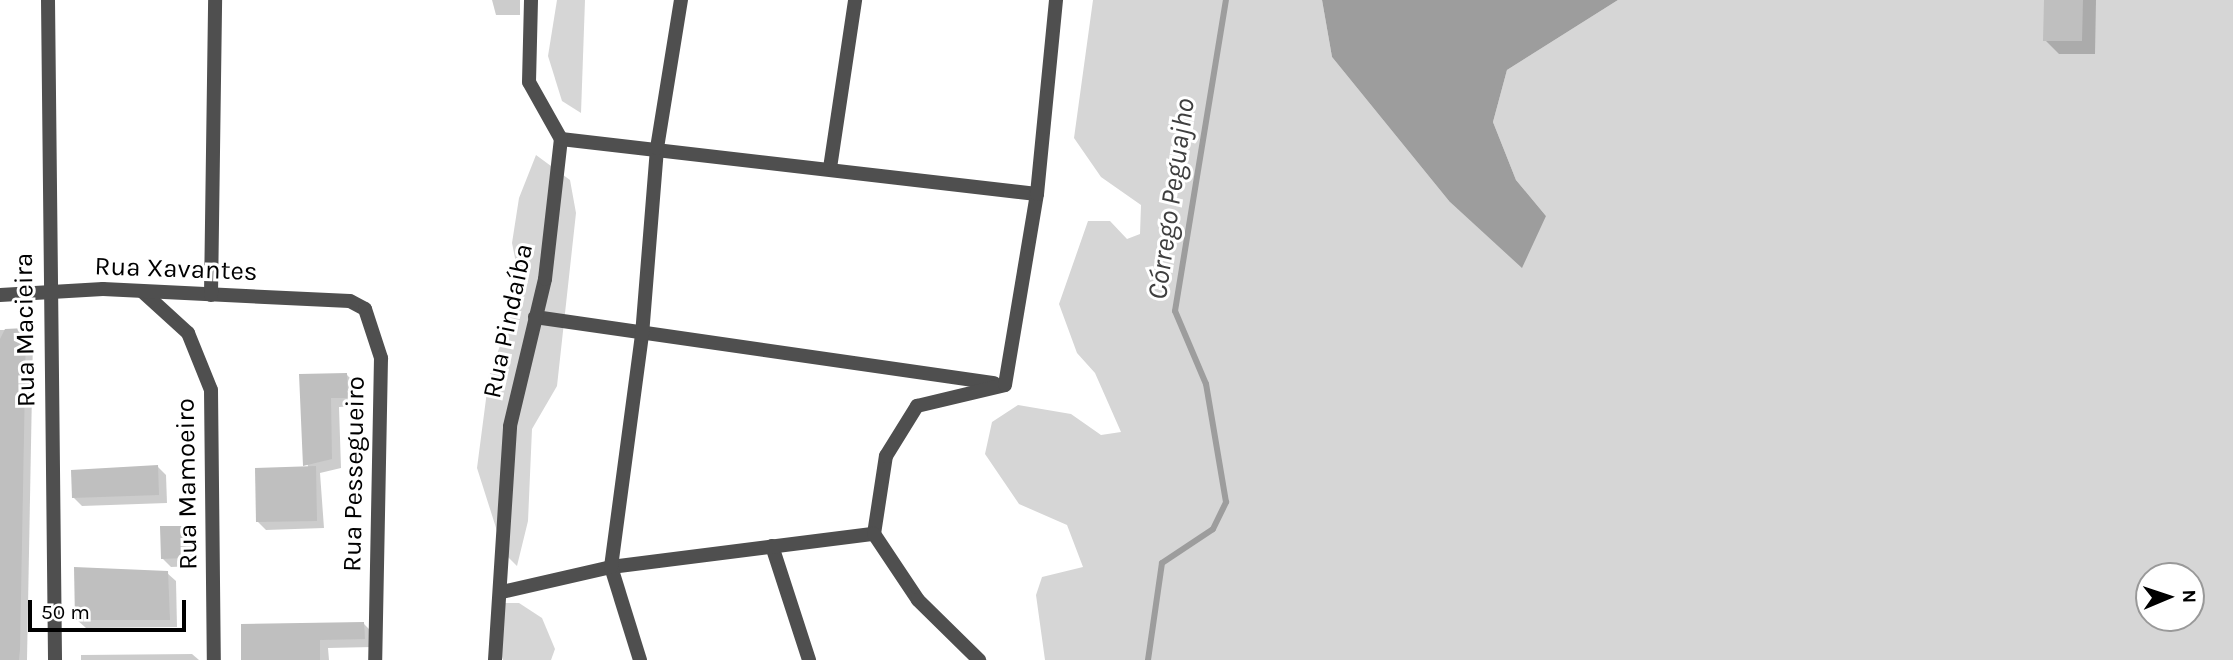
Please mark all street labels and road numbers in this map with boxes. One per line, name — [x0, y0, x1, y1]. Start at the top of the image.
street label: Rua Pindaíba — [476, 241, 540, 401]
street label: Rua Xavantes — [94, 251, 258, 287]
street label: Rua Macieira — [8, 253, 42, 407]
street label: Rua Pessegueiro — [337, 376, 371, 572]
street label: Rua Mamoeiro — [170, 398, 204, 570]

